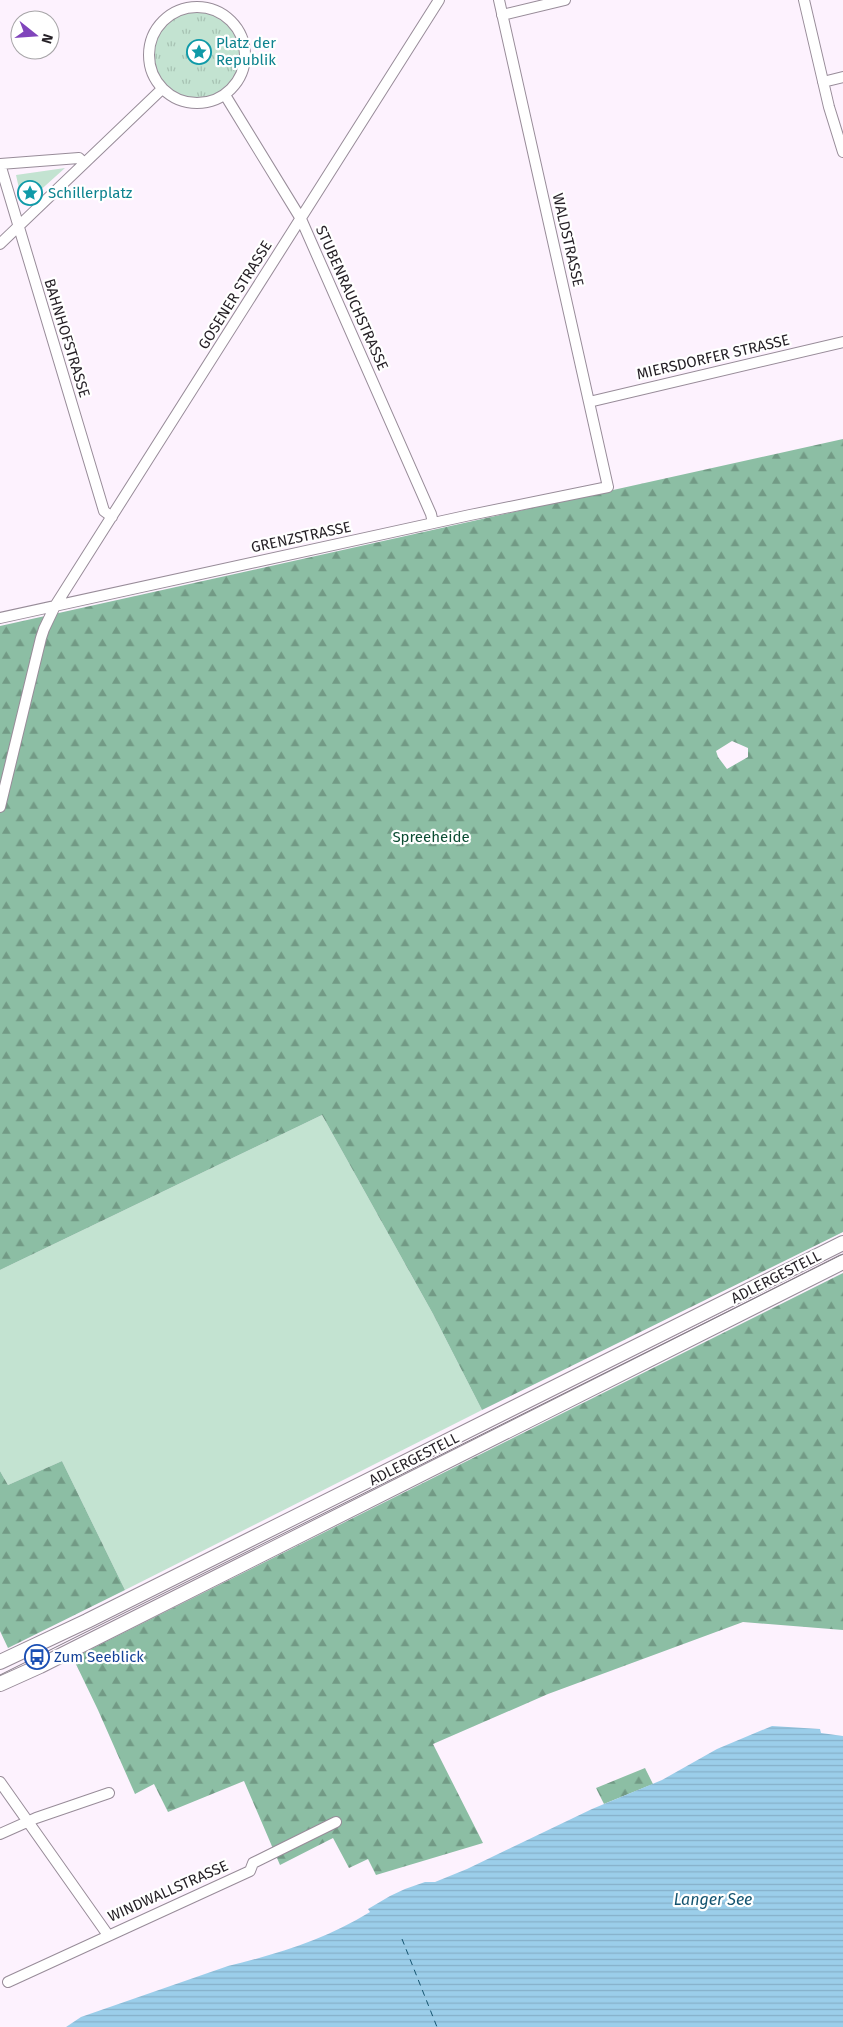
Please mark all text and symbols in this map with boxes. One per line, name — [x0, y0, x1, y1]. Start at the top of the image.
north arrow — [10, 10, 60, 60]
text: N — [37, 32, 56, 46]
place label: Platz der Republik — [216, 34, 276, 69]
place icon: Platz der Republik — [186, 39, 212, 65]
place icon: Schillerplatz — [17, 180, 43, 206]
place label: Schillerplatz — [48, 184, 133, 202]
street label: WALDSTRASSE — [548, 191, 588, 289]
street label: STUBENRAUCHSTRASSE — [312, 223, 392, 373]
street label: GOSENER STRASSE — [194, 237, 276, 353]
street label: BAHNHOFSTRASSE — [40, 276, 94, 400]
street label: MIERSDORFER STRASSE — [635, 331, 791, 383]
street label: GRENZSTRASSE — [249, 518, 353, 556]
park label: Spreeheide — [392, 828, 470, 846]
street label: ADLERGESTELL — [728, 1246, 824, 1307]
street label: ADLERGESTELL — [366, 1428, 462, 1489]
bus stop icon: Zum Seeblick — [24, 1644, 50, 1670]
place label: Zum Seeblick — [54, 1648, 144, 1666]
street label: WINDWALLSTRASSE — [105, 1856, 231, 1926]
water label: Langer See — [674, 1890, 752, 1909]

